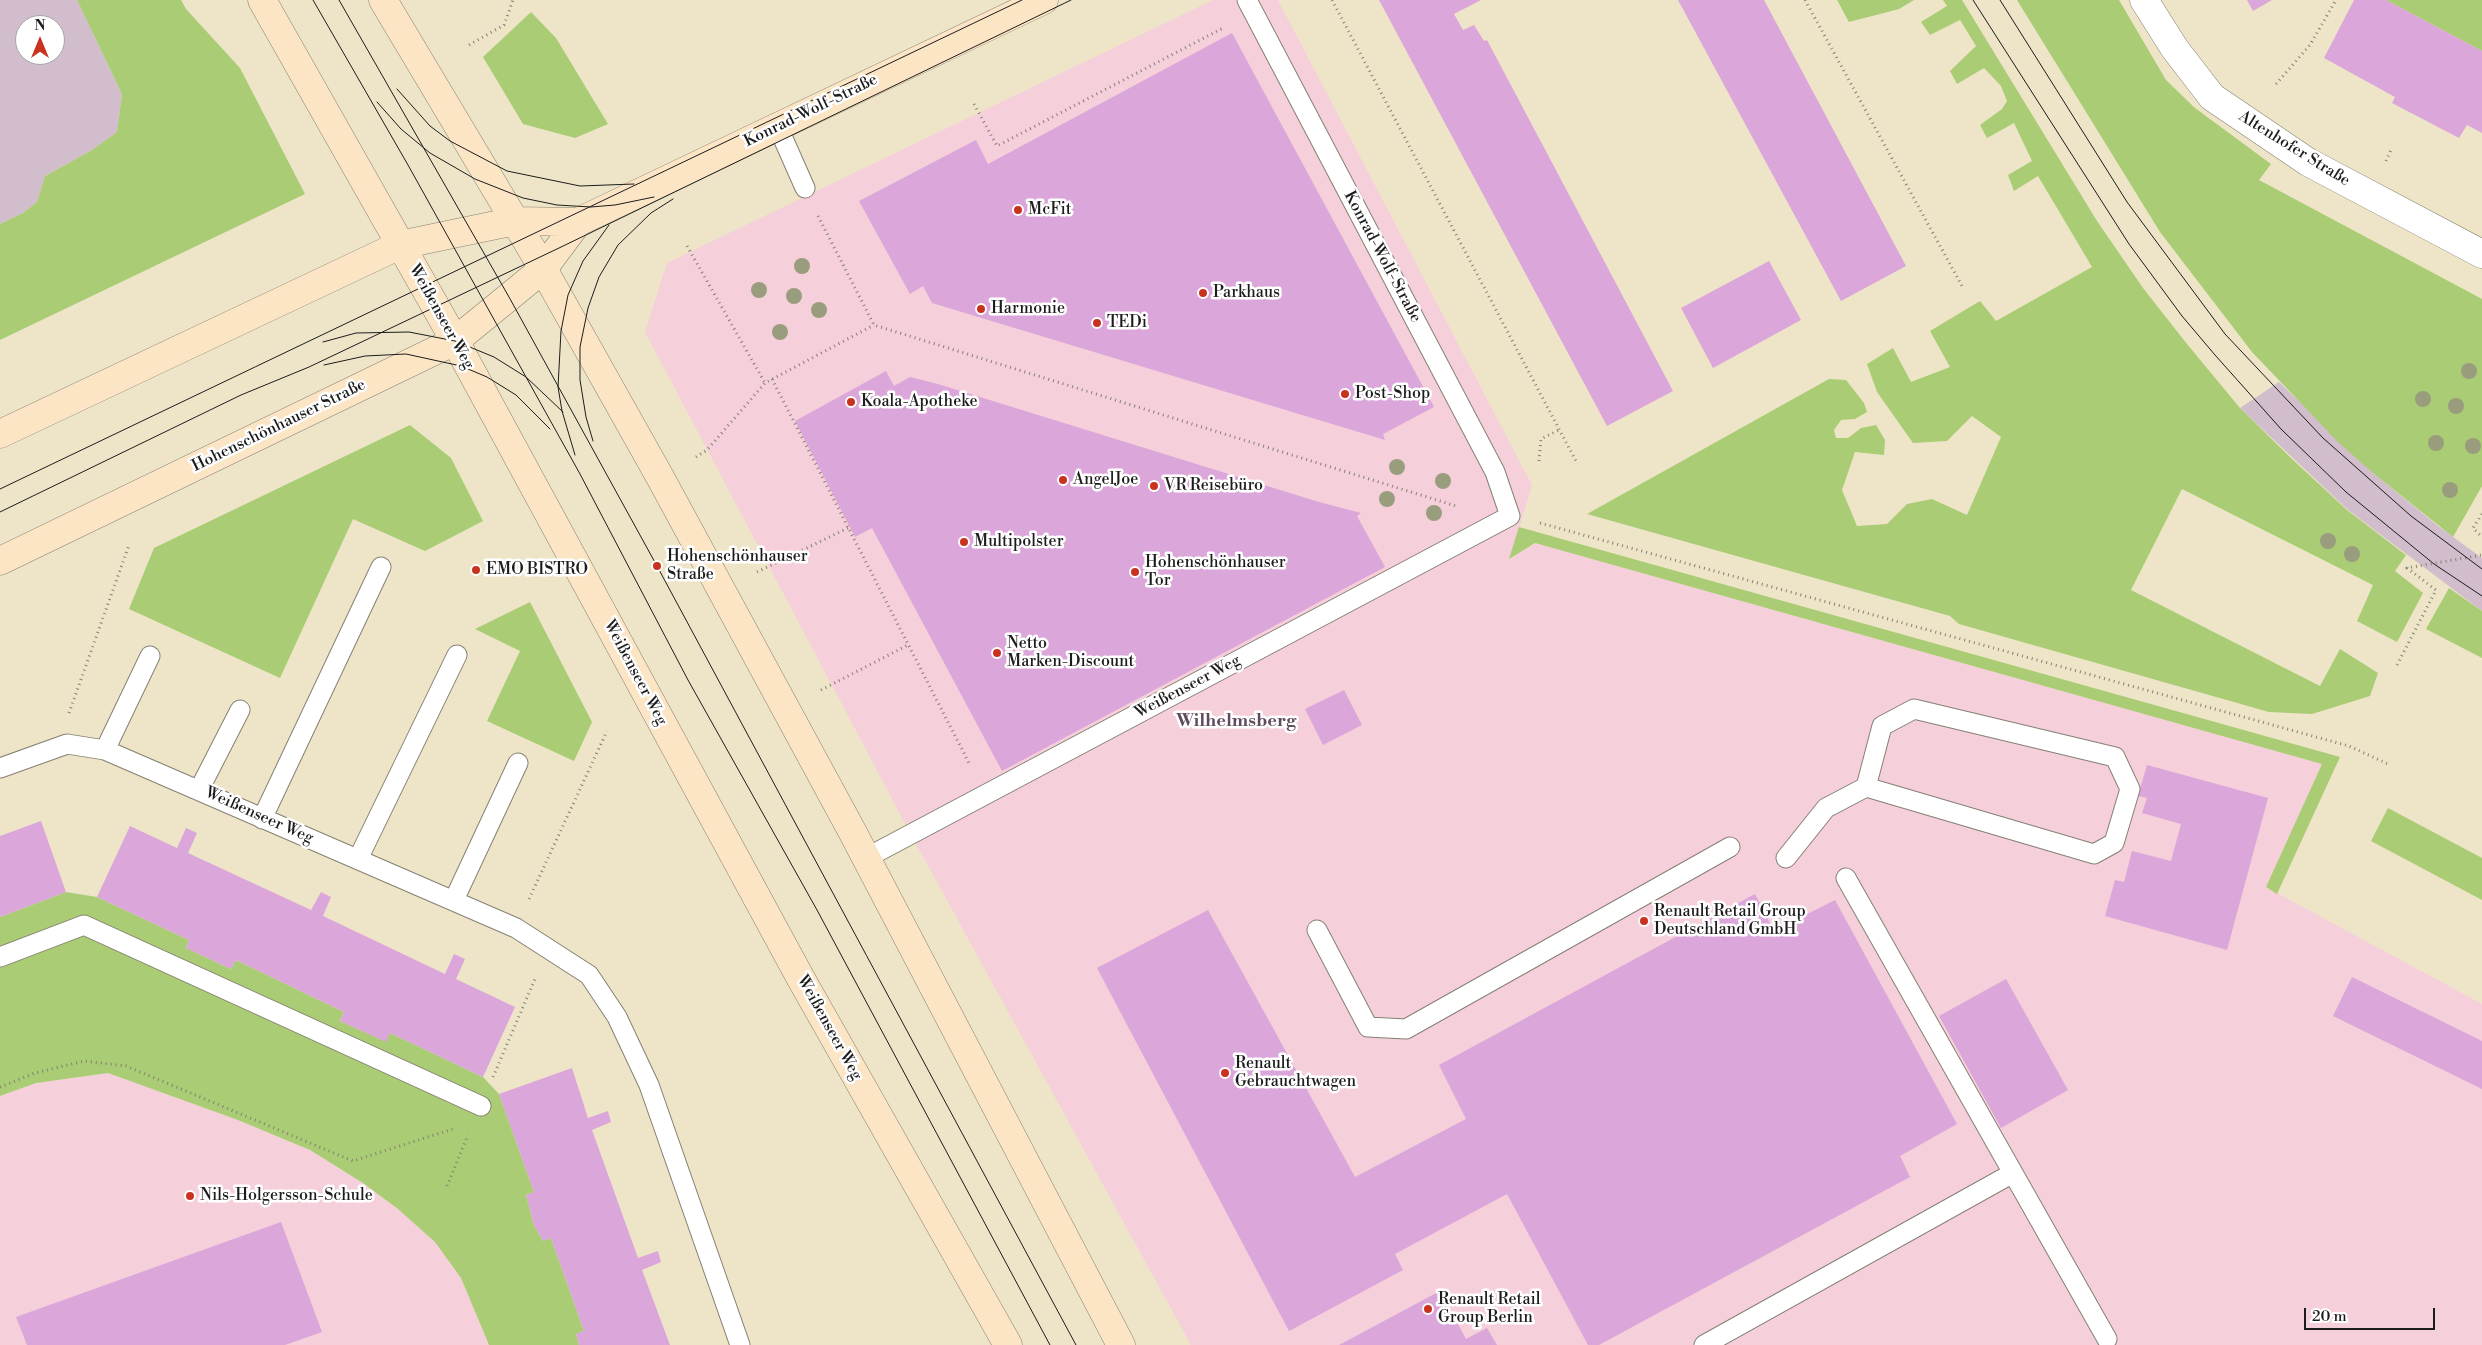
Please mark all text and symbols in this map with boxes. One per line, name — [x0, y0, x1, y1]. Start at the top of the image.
north arrow — [15, 15, 65, 65]
text: N — [34, 17, 46, 35]
street label: Konrad-Wolf-Straße — [741, 70, 881, 152]
street label: Altenhofer Straße — [2235, 107, 2353, 191]
street label: Konrad-Wolf-Straße — [1339, 188, 1425, 326]
place label: McFit — [1028, 200, 1071, 220]
marker: McFit — [1012, 204, 1024, 216]
street label: Weißenseer Weg — [404, 261, 478, 373]
place label: Parkhaus — [1213, 283, 1280, 303]
marker: Parkhaus — [1197, 287, 1209, 299]
place label: Harmonie — [991, 299, 1065, 319]
marker: Harmonie — [975, 303, 987, 315]
place label: TEDi — [1107, 313, 1147, 333]
marker: TEDi — [1091, 317, 1103, 329]
street label: Hohenschönhauser Straße — [189, 376, 369, 476]
place label: Post-Shop — [1355, 384, 1430, 404]
marker: Post-Shop — [1339, 388, 1351, 400]
place label: Koala-Apotheke — [861, 392, 978, 412]
marker: Koala-Apotheke — [845, 396, 857, 408]
place label: AngelJoe — [1073, 470, 1138, 490]
marker: AngelJoe — [1057, 474, 1069, 486]
place label: VR Reisebüro — [1164, 476, 1263, 496]
marker: VR Reisebüro — [1148, 480, 1160, 492]
place label: Multipolster — [974, 532, 1064, 552]
marker: Multipolster — [958, 536, 970, 548]
place label: Hohenschönhauser Straße — [667, 547, 808, 585]
place label: Hohenschönhauser Tor — [1145, 553, 1286, 591]
place label: EMO BISTRO — [486, 560, 588, 580]
marker: Hohenschönhauser Straße — [651, 560, 663, 572]
marker: EMO BISTRO — [470, 564, 482, 576]
marker: Hohenschönhauser Tor — [1129, 566, 1141, 578]
street label: Weißenseer Weg — [599, 617, 671, 729]
place label: Netto Marken-Discount — [1007, 634, 1134, 672]
marker: Netto Marken-Discount — [991, 647, 1003, 659]
street label: Weißenseer Weg — [1132, 651, 1244, 723]
district label: Wilhelmsberg — [1176, 711, 1296, 733]
street label: Weißenseer Weg — [202, 784, 316, 848]
place label: Renault Retail Group Deutschland GmbH — [1654, 902, 1806, 940]
marker: Renault Retail Group Deutschland GmbH — [1638, 915, 1650, 927]
street label: Weißenseer Weg — [792, 972, 866, 1084]
place label: Renault Gebrauchtwagen — [1235, 1054, 1356, 1092]
marker: Renault Gebrauchtwagen — [1219, 1067, 1231, 1079]
place label: Nils-Holgersson-Schule — [200, 1186, 373, 1206]
marker: Nils-Holgersson-Schule — [184, 1190, 196, 1202]
place label: Renault Retail Group Berlin — [1438, 1290, 1540, 1328]
scale bar — [2307, 1298, 2438, 1330]
marker: Renault Retail Group Berlin — [1422, 1303, 1434, 1315]
text: 20 m — [2312, 1307, 2347, 1326]

